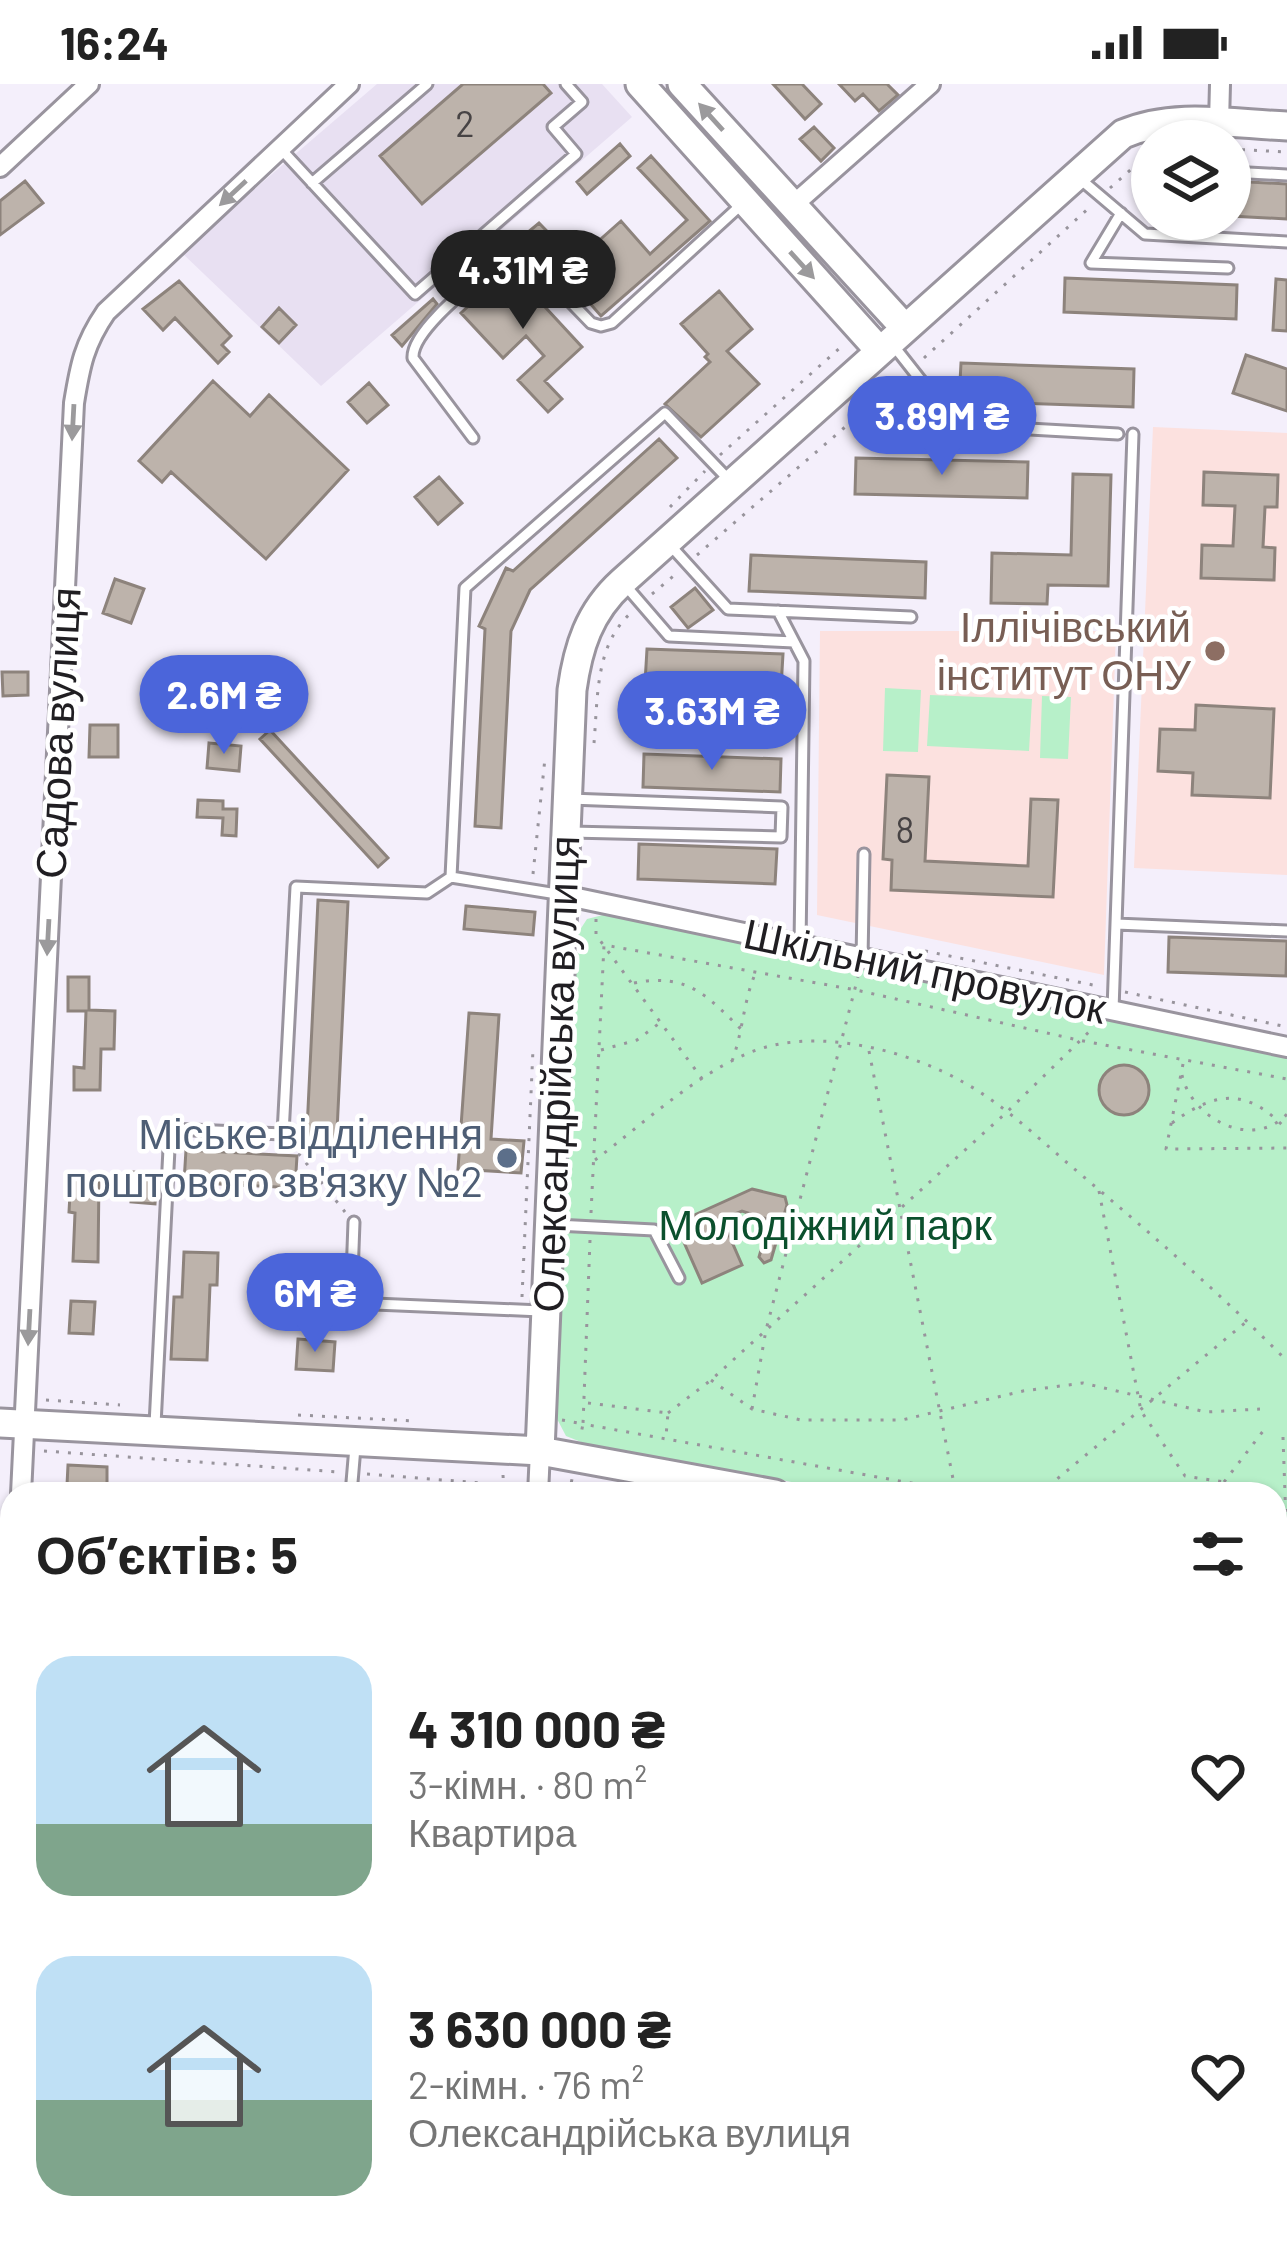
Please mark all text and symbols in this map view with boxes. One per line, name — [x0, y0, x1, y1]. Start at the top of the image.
text: 16:24 — [60, 15, 169, 69]
house number: 2 — [455, 101, 475, 144]
one-way arrow — [698, 102, 725, 131]
map controls — [1131, 120, 1251, 240]
button: layers — [1131, 120, 1251, 240]
one-way arrow — [219, 178, 248, 206]
pin: 4.31M ₴ — [412, 230, 634, 332]
text: 4.31M ₴ — [458, 245, 588, 292]
one-way arrow — [788, 251, 815, 280]
pin: 3.89M ₴ — [831, 376, 1053, 478]
text: 3.89M ₴ — [874, 391, 1010, 438]
one-way arrow — [63, 404, 82, 442]
street label: Садова вулиця — [23, 586, 90, 880]
place label: Іллічівський інститут ОНУ — [937, 600, 1191, 699]
marker: Іллічівський інститут ОНУ — [1202, 638, 1228, 664]
pin: 2.6M ₴ — [126, 655, 322, 757]
text: 2.6M ₴ — [166, 670, 282, 717]
pin: 3.63M ₴ — [601, 671, 823, 773]
text: 3.63M ₴ — [644, 686, 780, 733]
house number: 8 — [896, 807, 914, 850]
street label: Олександрійська вулиця — [521, 835, 588, 1313]
street label: Шкільний провулок — [740, 906, 1112, 1033]
one-way arrow — [38, 919, 57, 957]
place label: Міське відділення поштового зв'язку №2 — [65, 1107, 483, 1206]
marker: Міське відділення поштового зв'язку №2 — [494, 1145, 520, 1171]
park label: Молодіжний парк — [658, 1198, 992, 1249]
pin: 6M ₴ — [244, 1253, 386, 1355]
text: 6M ₴ — [274, 1268, 356, 1315]
one-way arrow — [19, 1309, 38, 1347]
icon: filters — [1185, 1521, 1251, 1587]
text: Об’єктів: 5 — [36, 1523, 298, 1584]
text: 4 310 000 ₴ — [408, 1697, 665, 1758]
icon: home — [132, 1704, 276, 1848]
icon: heart — [1185, 1743, 1251, 1809]
text: 3-кімн. · 80 m² — [408, 1760, 647, 1807]
text: Квартира — [408, 1808, 577, 1855]
text: 3 630 000 ₴ — [408, 1997, 671, 2058]
icon: home — [132, 2004, 276, 2148]
icon: heart — [1185, 2043, 1251, 2109]
text: 2-кімн. · 76 m² — [408, 2060, 644, 2107]
text: Олександрійська вулиця — [408, 2108, 851, 2155]

